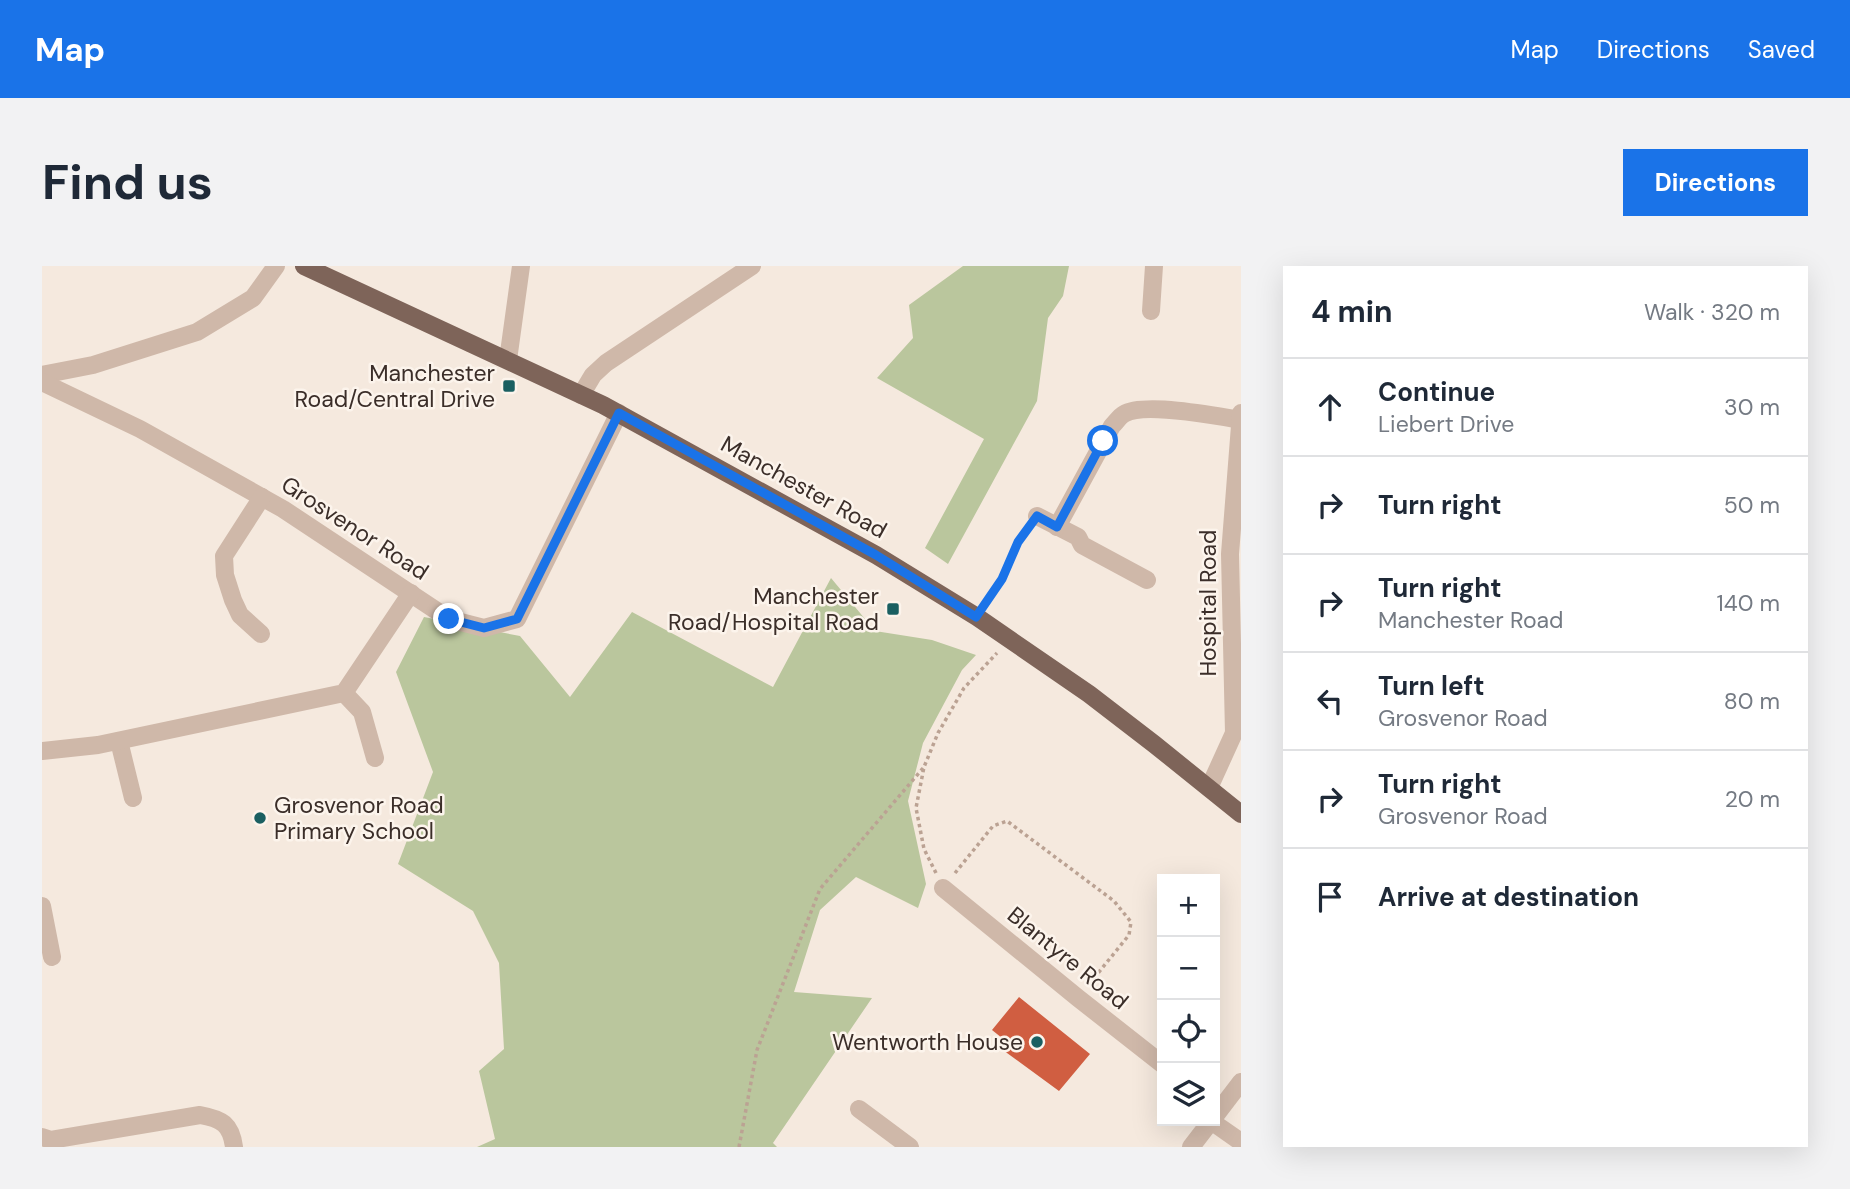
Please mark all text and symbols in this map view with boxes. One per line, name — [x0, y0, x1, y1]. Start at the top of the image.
text: Map — [35, 28, 105, 71]
text: Map — [1511, 34, 1559, 65]
text: Directions — [1597, 34, 1710, 65]
text: Saved — [1748, 34, 1815, 65]
button: Directions — [1623, 149, 1808, 216]
text: Find us — [42, 150, 213, 214]
text: 4 min — [1311, 292, 1393, 331]
text: Walk · 320 m — [1644, 297, 1780, 327]
place label: Manchester Road/Central Drive — [295, 358, 495, 414]
text: Continue — [1378, 375, 1495, 409]
marker: Manchester Road/Central Drive — [501, 378, 517, 394]
icon: ahead — [1311, 388, 1349, 426]
text: 30 m — [1724, 392, 1780, 422]
text: Liebert Drive — [1378, 409, 1514, 439]
route start — [1087, 425, 1118, 456]
street label: Manchester Road — [716, 429, 892, 545]
street label: Grosvenor Road — [276, 469, 434, 587]
icon: right — [1311, 486, 1349, 524]
text: Turn right — [1378, 488, 1502, 522]
text: 50 m — [1724, 490, 1780, 520]
street label: Hospital Road — [1193, 529, 1223, 677]
text: Turn right — [1378, 571, 1502, 605]
place label: Manchester Road/Hospital Road — [668, 581, 879, 637]
icon: right — [1311, 584, 1349, 622]
text: 140 m — [1717, 588, 1780, 618]
marker: Manchester Road/Hospital Road — [885, 601, 901, 617]
route end — [433, 603, 464, 634]
text: Manchester Road — [1378, 605, 1563, 635]
text: Turn left — [1378, 669, 1485, 703]
icon: left — [1311, 682, 1349, 720]
text: 80 m — [1724, 686, 1780, 716]
text: Grosvenor Road — [1378, 703, 1548, 733]
text: Turn right — [1378, 767, 1502, 801]
icon: right — [1311, 780, 1349, 818]
text: 20 m — [1725, 784, 1780, 814]
place label: Grosvenor Road Primary School — [274, 790, 444, 846]
text: Grosvenor Road — [1378, 801, 1548, 831]
marker: Grosvenor Road Primary School — [252, 810, 268, 826]
map controls — [1157, 874, 1220, 1126]
button: + — [1157, 874, 1220, 937]
icon: arrive — [1311, 878, 1349, 916]
text: Arrive at destination — [1378, 880, 1639, 914]
street label: Blantyre Road — [1001, 900, 1135, 1016]
button: − — [1157, 937, 1220, 1000]
button: locate — [1157, 1000, 1220, 1063]
place label: Wentworth House — [832, 1027, 1023, 1057]
marker: Wentworth House — [1029, 1034, 1045, 1050]
button: layers — [1157, 1063, 1220, 1126]

